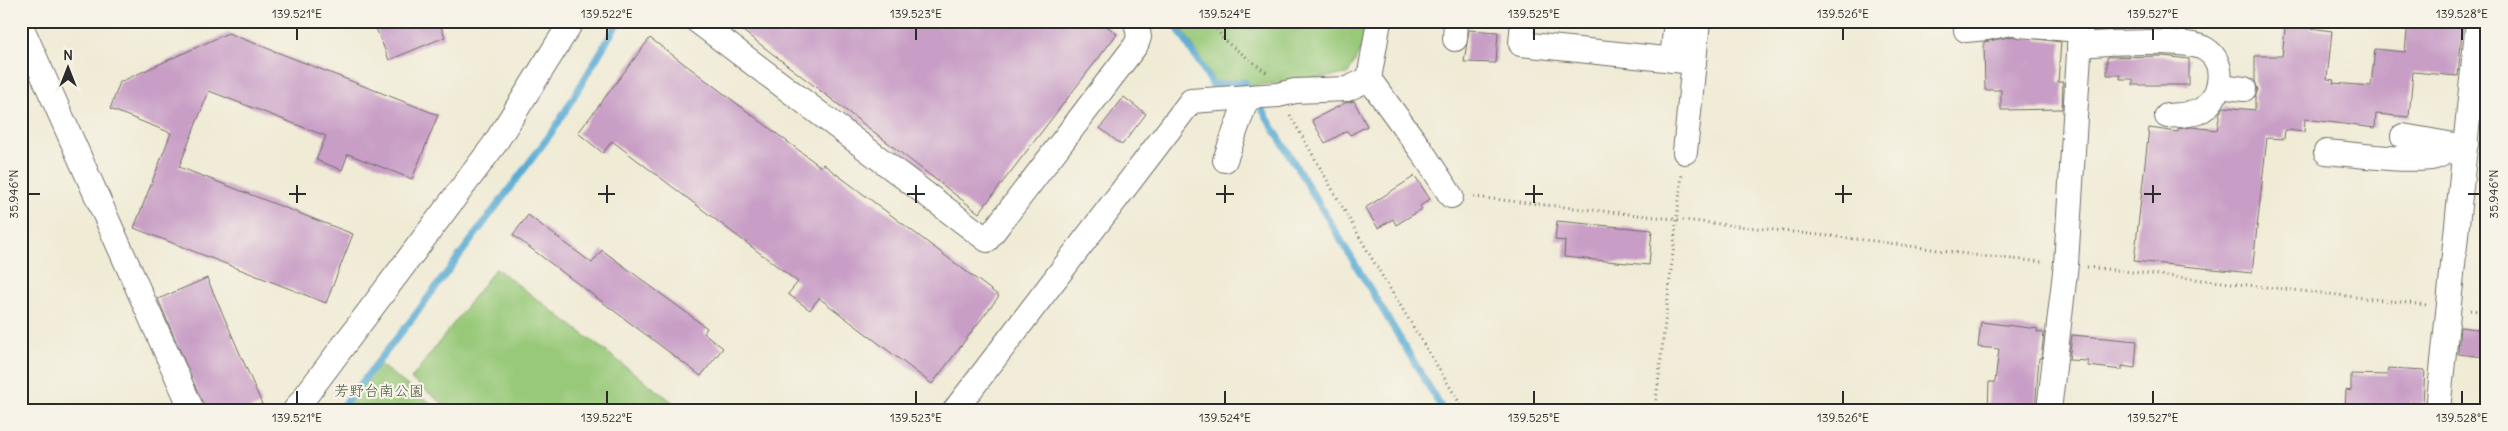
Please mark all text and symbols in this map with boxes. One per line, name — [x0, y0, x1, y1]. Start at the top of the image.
text: 139.521°E — [272, 6, 322, 21]
text: 139.522°E — [581, 6, 633, 21]
text: 139.523°E — [890, 6, 942, 21]
text: 139.524°E — [1199, 6, 1251, 21]
text: 139.525°E — [1508, 6, 1560, 21]
text: 139.526°E — [1817, 6, 1869, 21]
text: 139.527°E — [2127, 6, 2179, 21]
text: 139.528°E — [2436, 6, 2488, 21]
north arrow — [42, 42, 92, 92]
text: N — [63, 46, 73, 64]
text: 35.946°N — [6, 169, 21, 219]
text: 35.946°N — [2486, 169, 2501, 219]
park label: 芳野台南公園 — [334, 381, 424, 400]
text: 139.521°E — [272, 410, 322, 425]
text: 139.522°E — [581, 410, 633, 425]
text: 139.523°E — [890, 410, 942, 425]
text: 139.524°E — [1199, 410, 1251, 425]
text: 139.525°E — [1508, 410, 1560, 425]
text: 139.526°E — [1817, 410, 1869, 425]
text: 139.527°E — [2127, 410, 2179, 425]
text: 139.528°E — [2436, 410, 2488, 425]

